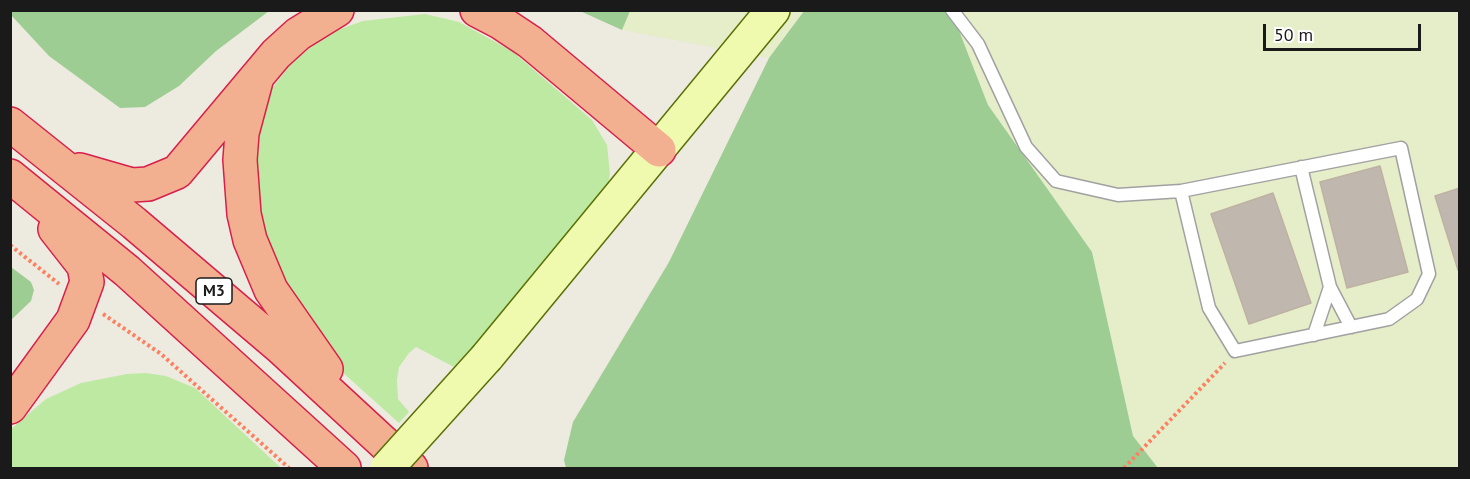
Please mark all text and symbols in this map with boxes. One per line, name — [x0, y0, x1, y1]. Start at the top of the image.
scale bar — [1266, 12, 1424, 50]
text: 50 m — [1274, 23, 1313, 46]
road number: М3 — [196, 278, 232, 304]

